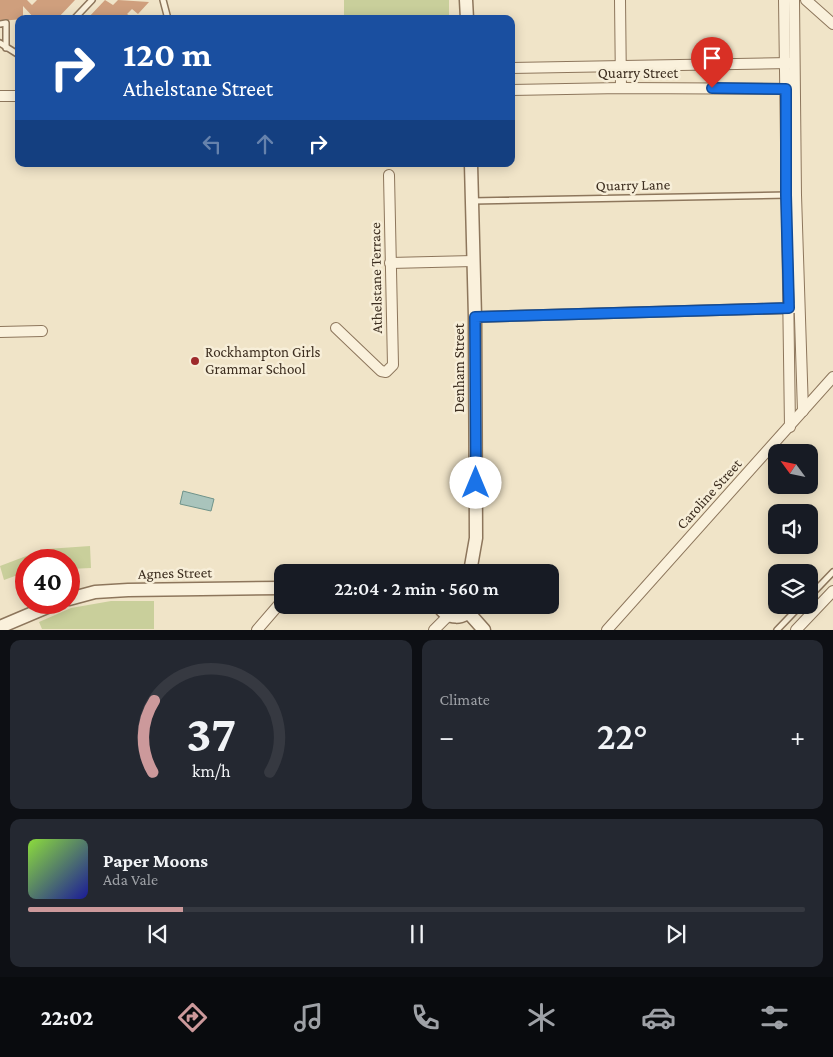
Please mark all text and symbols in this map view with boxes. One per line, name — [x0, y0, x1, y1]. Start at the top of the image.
icon: right — [40, 35, 105, 100]
text: 120 m — [123, 35, 212, 74]
pin — [691, 37, 733, 88]
icon: arrive — [698, 44, 726, 72]
street label: Quarry Street — [598, 65, 679, 82]
text: Athelstane Street — [123, 76, 273, 101]
icon: left — [198, 130, 226, 158]
icon: ahead — [251, 130, 279, 158]
icon: right — [304, 130, 332, 158]
street label: Quarry Lane — [596, 176, 671, 195]
street label: Athelstane Terrace — [367, 222, 385, 334]
street label: Denham Street — [451, 322, 467, 413]
place label: Rockhampton Girls Grammar School — [205, 344, 321, 377]
marker: Rockhampton Girls Grammar School — [189, 355, 201, 367]
north arrow — [768, 444, 818, 494]
map controls — [768, 444, 818, 614]
street label: Caroline Street — [673, 455, 745, 532]
position arrow — [449, 456, 501, 508]
button: sound — [768, 504, 818, 554]
speed limit sign: 40 — [15, 549, 80, 614]
street label: Agnes Street — [138, 564, 213, 583]
button: layers — [768, 564, 818, 614]
text: 22:04 · 2 min · 560 m — [334, 578, 499, 599]
text: Climate — [440, 691, 490, 708]
text: 37 — [186, 704, 236, 762]
text: 22° — [597, 715, 648, 757]
text: − — [440, 721, 454, 752]
text: + — [790, 721, 805, 752]
text: km/h — [191, 761, 230, 781]
text: Paper Moons — [103, 850, 208, 871]
text: Ada Vale — [103, 871, 158, 888]
icon: previous — [144, 920, 172, 948]
icon: pause — [403, 920, 431, 948]
icon: next — [662, 920, 690, 948]
icon: directions — [175, 1000, 210, 1035]
icon: music — [291, 1000, 326, 1035]
icon: phone — [408, 1000, 443, 1035]
icon: climate — [524, 1000, 559, 1035]
icon: car — [641, 1000, 676, 1035]
icon: filters — [757, 1000, 792, 1035]
text: 22:02 — [41, 1005, 93, 1030]

